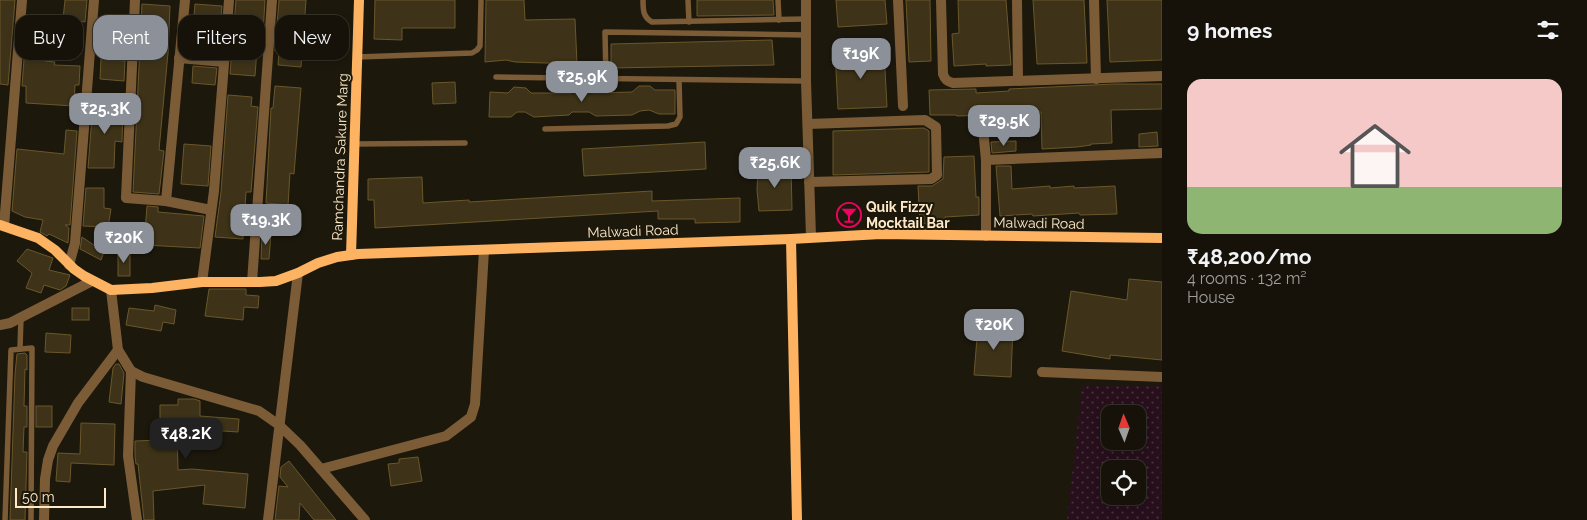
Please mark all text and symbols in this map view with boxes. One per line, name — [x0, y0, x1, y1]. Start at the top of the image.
chip: Buy — [15, 15, 83, 60]
chip: Rent — [93, 15, 168, 60]
chip: Filters — [178, 15, 265, 60]
chip: New — [275, 15, 349, 60]
icon: filters — [1534, 16, 1562, 44]
text: 9 homes — [1187, 18, 1272, 43]
pin: ₹19K — [831, 38, 891, 80]
text: ₹19K — [843, 44, 879, 63]
pin: ₹25.9K — [541, 61, 623, 103]
text: ₹25.9K — [557, 67, 607, 86]
street label: Ramchandra Sakure Marg — [329, 73, 351, 241]
pin: ₹25.3K — [64, 92, 146, 135]
text: ₹25.3K — [80, 99, 130, 118]
pin: ₹29.5K — [963, 104, 1045, 147]
text: ₹29.5K — [979, 111, 1029, 130]
icon: home — [1330, 111, 1420, 201]
pin: ₹25.6K — [734, 146, 816, 189]
text: ₹25.6K — [750, 153, 800, 172]
place label: Quik Fizzy Mocktail Bar — [866, 199, 950, 231]
bar icon: Quik Fizzy Mocktail Bar — [836, 202, 862, 228]
pin: ₹19.3K — [225, 204, 307, 246]
text: ₹19.3K — [241, 210, 291, 229]
street label: Malwadi Road — [993, 214, 1085, 232]
street label: Malwadi Road — [587, 221, 679, 241]
pin: ₹20K — [94, 222, 154, 264]
text: ₹20K — [105, 228, 143, 247]
text: ₹48,200/mo — [1187, 244, 1311, 269]
text: 4 rooms · 132 m² — [1187, 269, 1307, 288]
text: House — [1187, 288, 1235, 307]
pin: ₹20K — [964, 308, 1024, 351]
text: ₹20K — [975, 315, 1013, 334]
north arrow — [1101, 405, 1146, 450]
map controls — [1101, 405, 1146, 505]
pin: ₹48.2K — [145, 418, 227, 460]
text: ₹48.2K — [161, 424, 211, 443]
button: locate — [1101, 460, 1146, 505]
scale bar — [15, 485, 106, 508]
text: 50 m — [22, 489, 55, 505]

